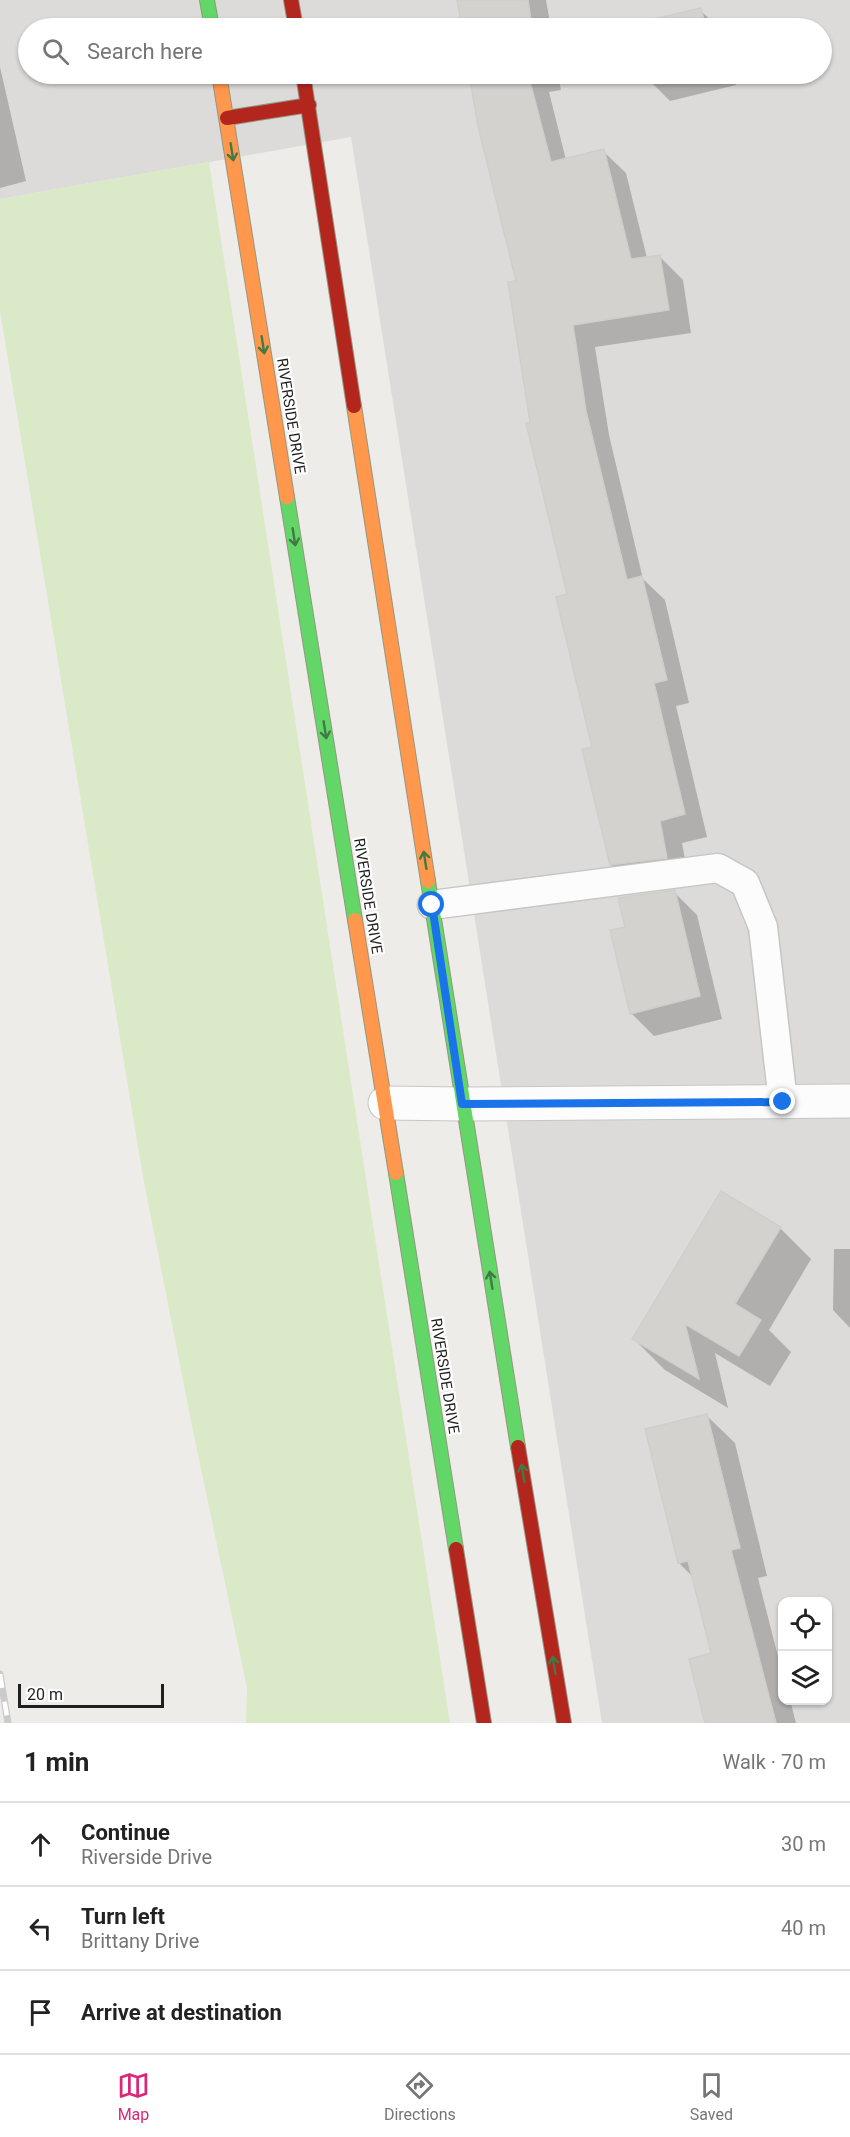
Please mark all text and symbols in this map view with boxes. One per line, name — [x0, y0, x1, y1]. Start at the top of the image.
search box — [18, 18, 832, 84]
icon: search — [39, 35, 72, 68]
text: Search here — [87, 39, 203, 64]
one-way arrow — [227, 142, 238, 161]
one-way arrow — [258, 334, 269, 354]
street label: RIVERSIDE DRIVE — [273, 357, 309, 476]
one-way arrow — [289, 527, 300, 546]
one-way arrow — [320, 719, 331, 739]
street label: RIVERSIDE DRIVE — [350, 837, 386, 956]
one-way arrow — [419, 850, 430, 870]
route start — [418, 891, 444, 917]
route end — [769, 1088, 795, 1114]
one-way arrow — [486, 1271, 497, 1291]
street label: RIVERSIDE DRIVE — [427, 1317, 463, 1436]
one-way arrow — [517, 1463, 528, 1483]
map controls — [778, 1597, 832, 1705]
button: locate — [778, 1597, 832, 1651]
button: layers — [778, 1651, 832, 1705]
one-way arrow — [549, 1656, 560, 1676]
scale bar — [18, 1681, 164, 1708]
text: 20 m — [27, 1685, 63, 1704]
text: 1 min — [24, 1747, 89, 1777]
text: Walk · 70 m — [723, 1750, 826, 1774]
text: Continue — [81, 1820, 170, 1845]
icon: ahead — [24, 1828, 57, 1861]
text: 30 m — [781, 1832, 826, 1856]
text: Riverside Drive — [81, 1845, 212, 1869]
text: Turn left — [81, 1904, 165, 1929]
icon: left — [24, 1912, 57, 1945]
text: 40 m — [781, 1916, 826, 1940]
text: Brittany Drive — [81, 1929, 199, 1953]
icon: arrive — [24, 1996, 57, 2029]
text: Arrive at destination — [81, 2000, 282, 2025]
tab: Map — [117, 2069, 150, 2124]
tab: Directions — [384, 2069, 456, 2124]
tab: Saved — [690, 2069, 733, 2124]

